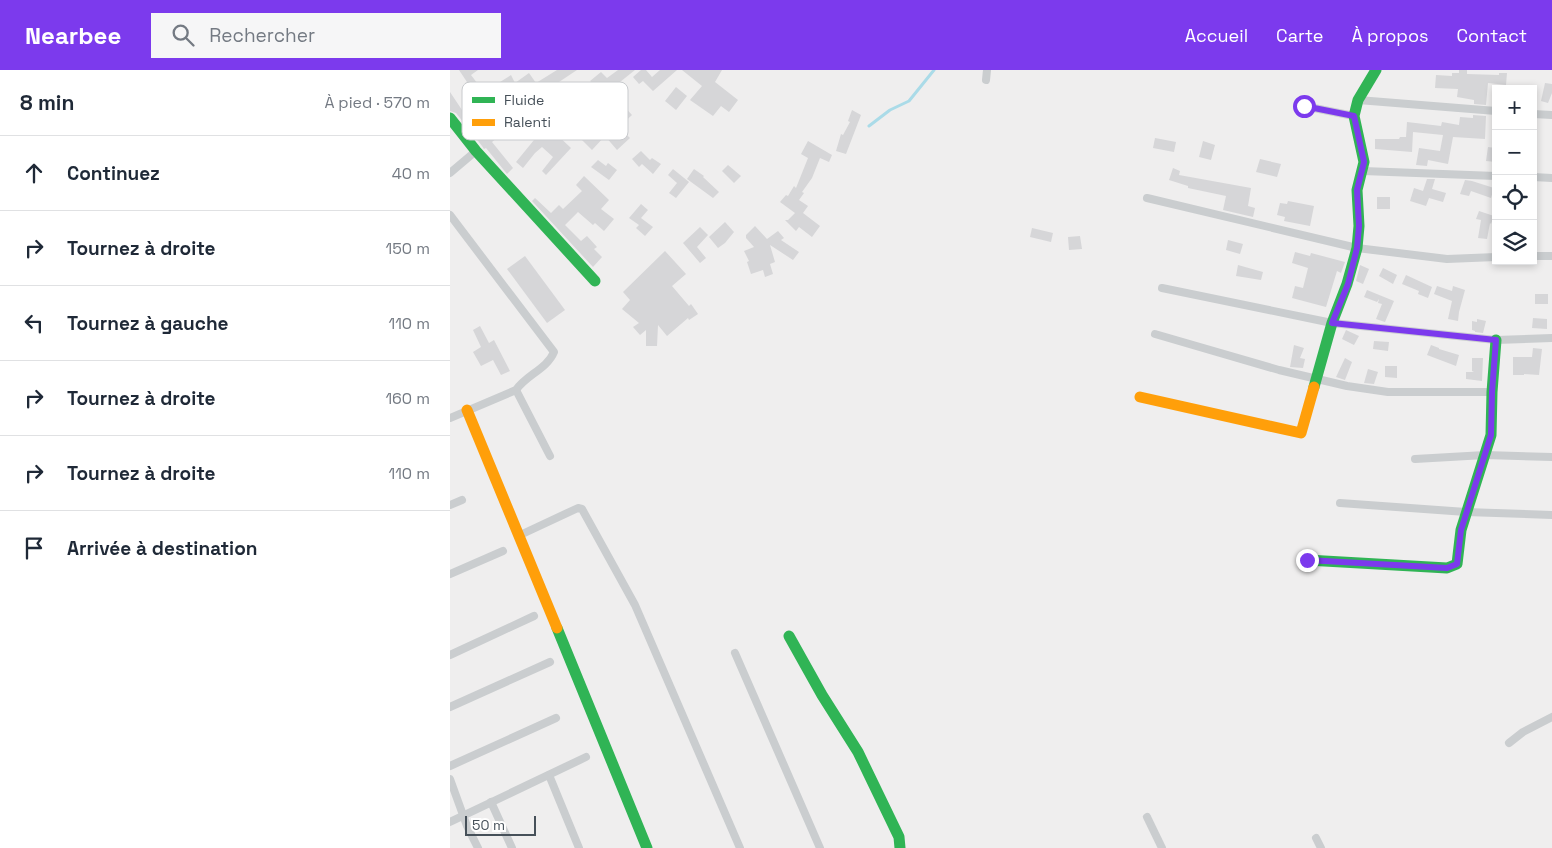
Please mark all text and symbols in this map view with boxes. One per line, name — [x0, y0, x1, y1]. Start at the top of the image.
search box — [151, 13, 501, 58]
text: Nearbee — [25, 20, 121, 51]
icon: search — [169, 21, 197, 49]
text: Rechercher — [209, 23, 315, 48]
text: Accueil — [1185, 24, 1248, 47]
text: Carte — [1276, 24, 1323, 47]
text: À propos — [1351, 24, 1429, 47]
text: Contact — [1457, 24, 1527, 47]
legend — [462, 82, 628, 140]
map controls — [1492, 85, 1537, 265]
button: + — [1492, 85, 1537, 130]
text: 8 min — [20, 89, 74, 116]
text: Fluide — [504, 91, 544, 109]
text: À pied · 570 m — [324, 92, 430, 113]
route start — [1293, 95, 1316, 118]
text: Ralenti — [504, 113, 551, 131]
button: − — [1492, 130, 1537, 175]
icon: ahead — [20, 159, 48, 187]
text: Continuez — [67, 161, 160, 186]
text: 40 m — [392, 163, 430, 184]
button: locate — [1492, 175, 1537, 220]
button: layers — [1492, 220, 1537, 265]
icon: right — [20, 234, 48, 262]
text: Tournez à droite — [67, 236, 216, 261]
text: 150 m — [386, 238, 430, 259]
icon: left — [20, 309, 48, 337]
text: Tournez à gauche — [67, 311, 229, 336]
text: 110 m — [388, 313, 430, 334]
icon: right — [20, 384, 48, 412]
text: Tournez à droite — [67, 386, 216, 411]
text: 160 m — [385, 388, 430, 409]
icon: right — [20, 459, 48, 487]
text: Tournez à droite — [67, 461, 216, 486]
text: 110 m — [388, 463, 430, 484]
icon: arrive — [20, 534, 48, 562]
text: Arrivée à destination — [67, 536, 257, 561]
route end — [1296, 549, 1319, 572]
scale bar — [465, 813, 536, 836]
text: 50 m — [472, 816, 505, 834]

